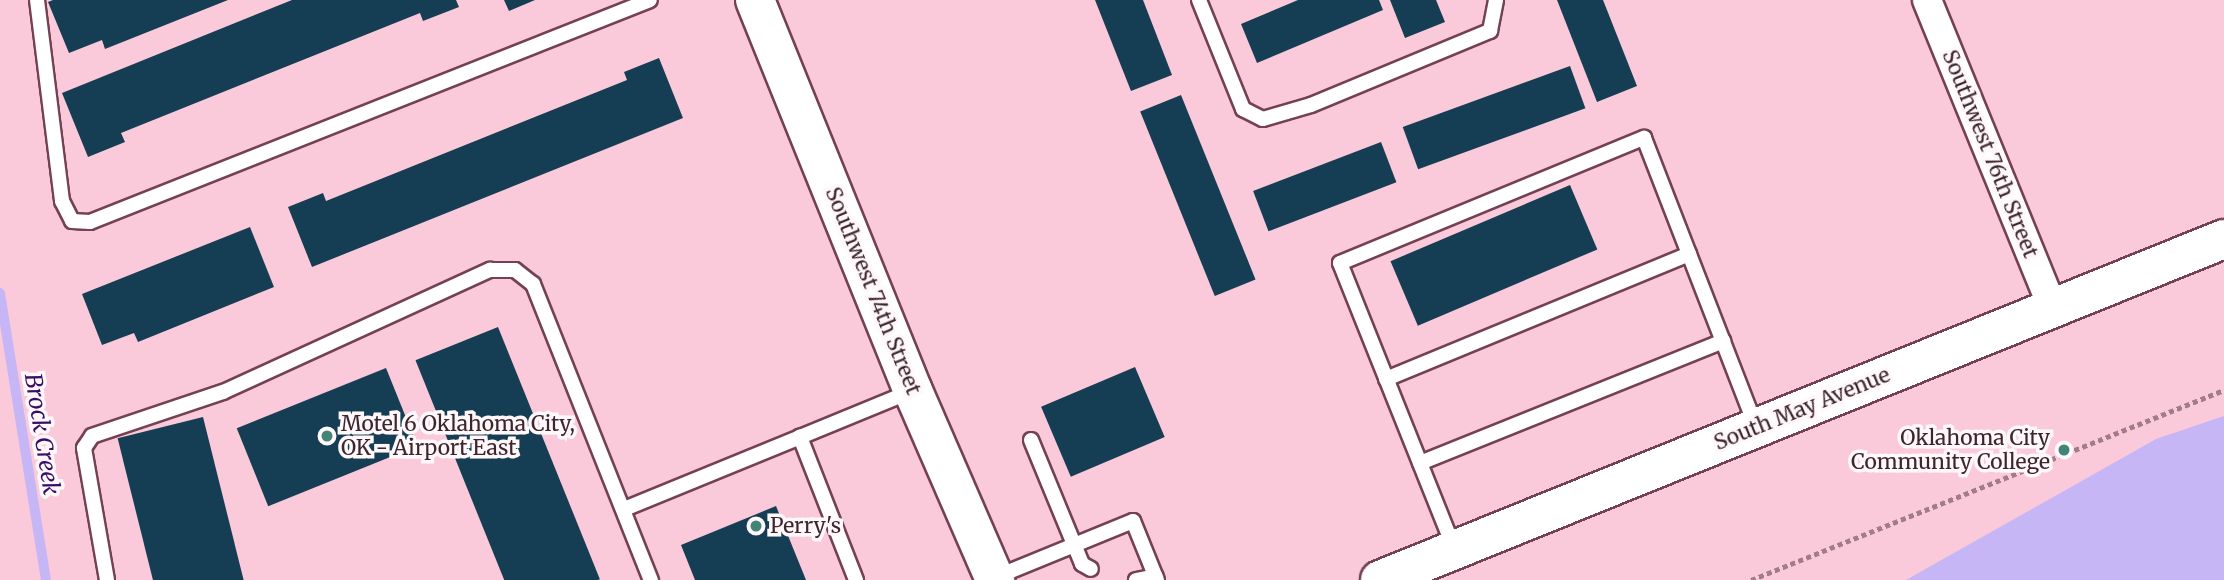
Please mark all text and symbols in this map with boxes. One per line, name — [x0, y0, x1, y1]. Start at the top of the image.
street label: Southwest 76th Street — [1937, 46, 2043, 262]
street label: Southwest 74th Street — [820, 184, 926, 398]
street label: South May Avenue — [1710, 362, 1894, 456]
water label: Brock Creek — [19, 371, 65, 497]
place label: Motel 6 Oklahoma City, OK - Airport East — [341, 411, 575, 461]
place label: Oklahoma City Community College — [1851, 425, 2050, 475]
marker: Motel 6 Oklahoma City, OK - Airport East — [319, 428, 335, 444]
marker: Oklahoma City Community College — [2056, 442, 2072, 458]
place label: Perry's — [770, 513, 841, 539]
marker: Perry's — [748, 518, 764, 534]

